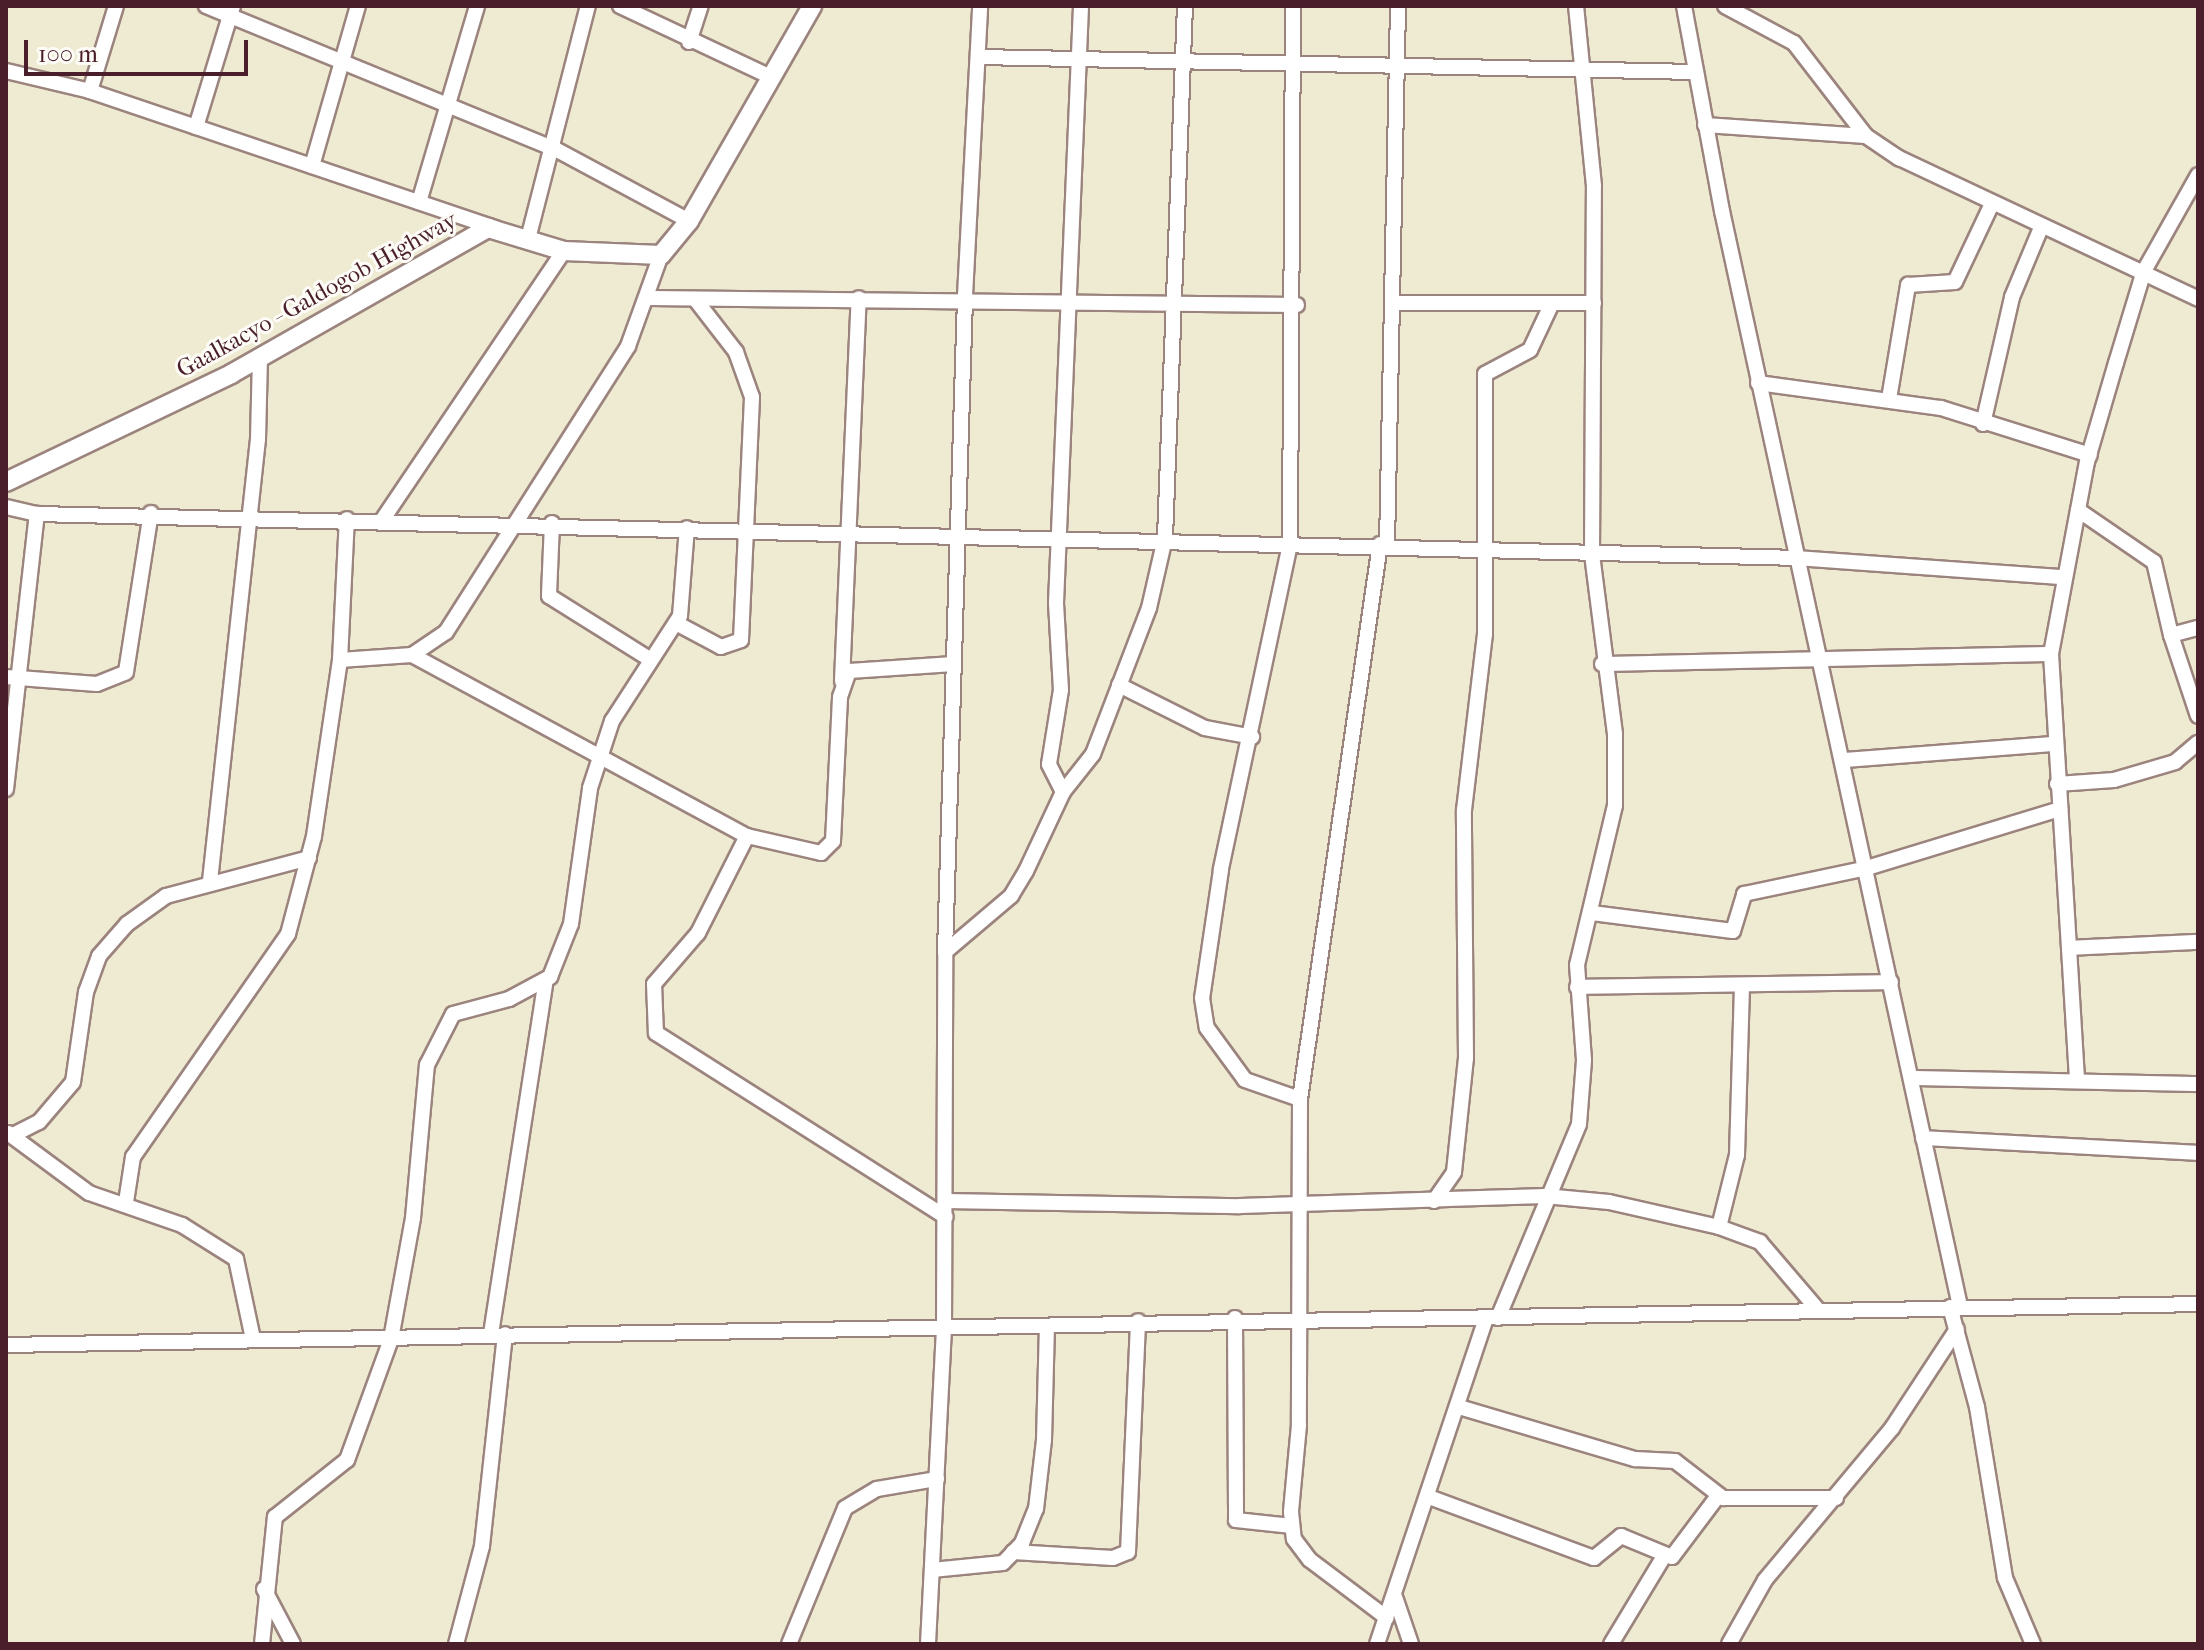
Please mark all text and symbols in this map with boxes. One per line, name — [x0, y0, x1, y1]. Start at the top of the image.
scale bar — [28, 24, 252, 74]
text: 100 m — [38, 40, 98, 68]
street label: Gaalkacyo - Galdogob Highway — [172, 206, 462, 384]

